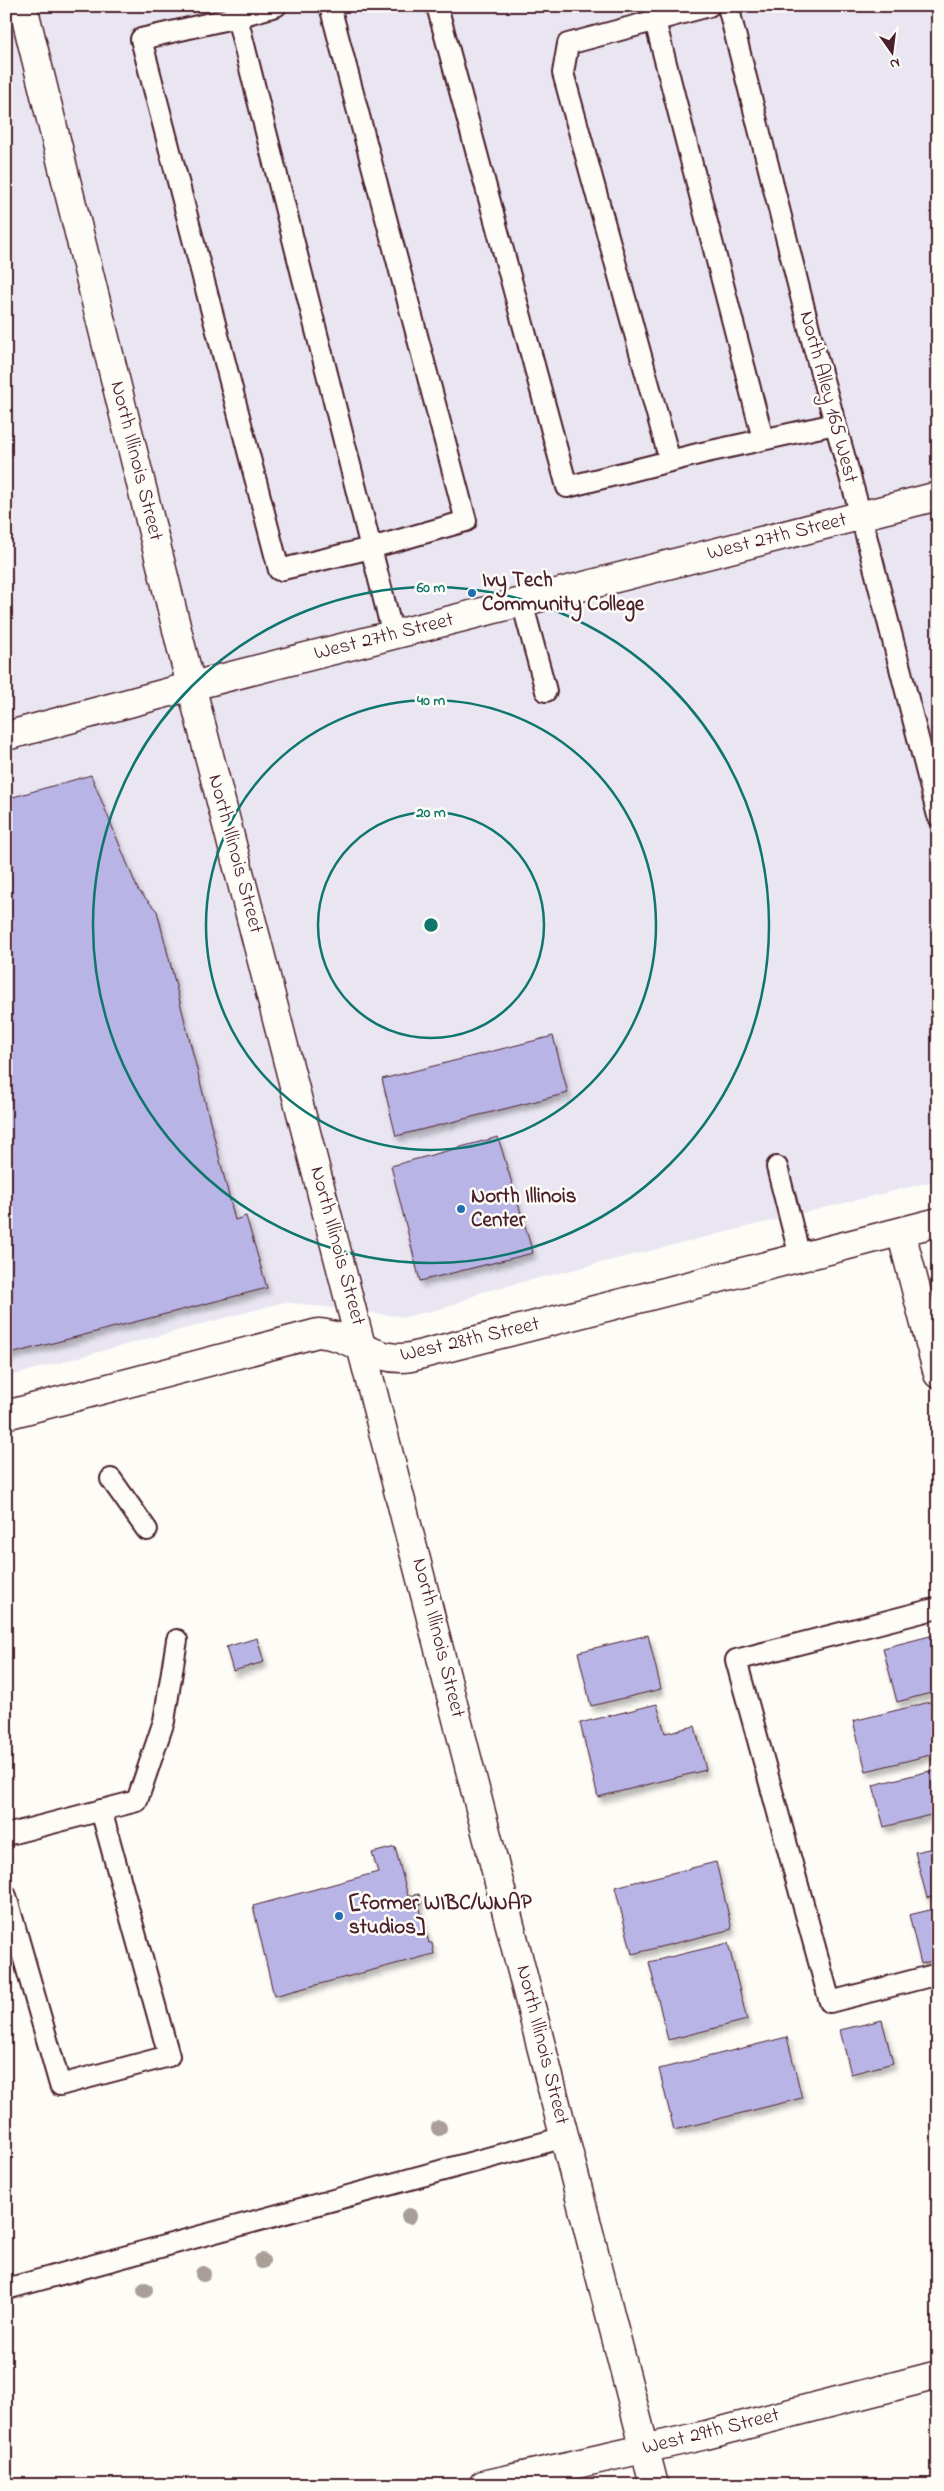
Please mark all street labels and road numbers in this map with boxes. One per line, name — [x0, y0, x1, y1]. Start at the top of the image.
street label: North Alley 165 West — [789, 308, 865, 487]
street label: North Illinois Street — [102, 378, 170, 544]
street label: West 27th Street — [704, 505, 850, 569]
street label: West 27th Street — [311, 605, 457, 669]
street label: North Illinois Street — [199, 771, 271, 937]
street label: North Illinois Street — [301, 1163, 373, 1329]
street label: West 28th Street — [397, 1309, 543, 1371]
street label: North Illinois Street — [404, 1555, 472, 1721]
street label: North Illinois Street — [508, 1962, 576, 2128]
street label: West 29th Street — [639, 2400, 783, 2464]

